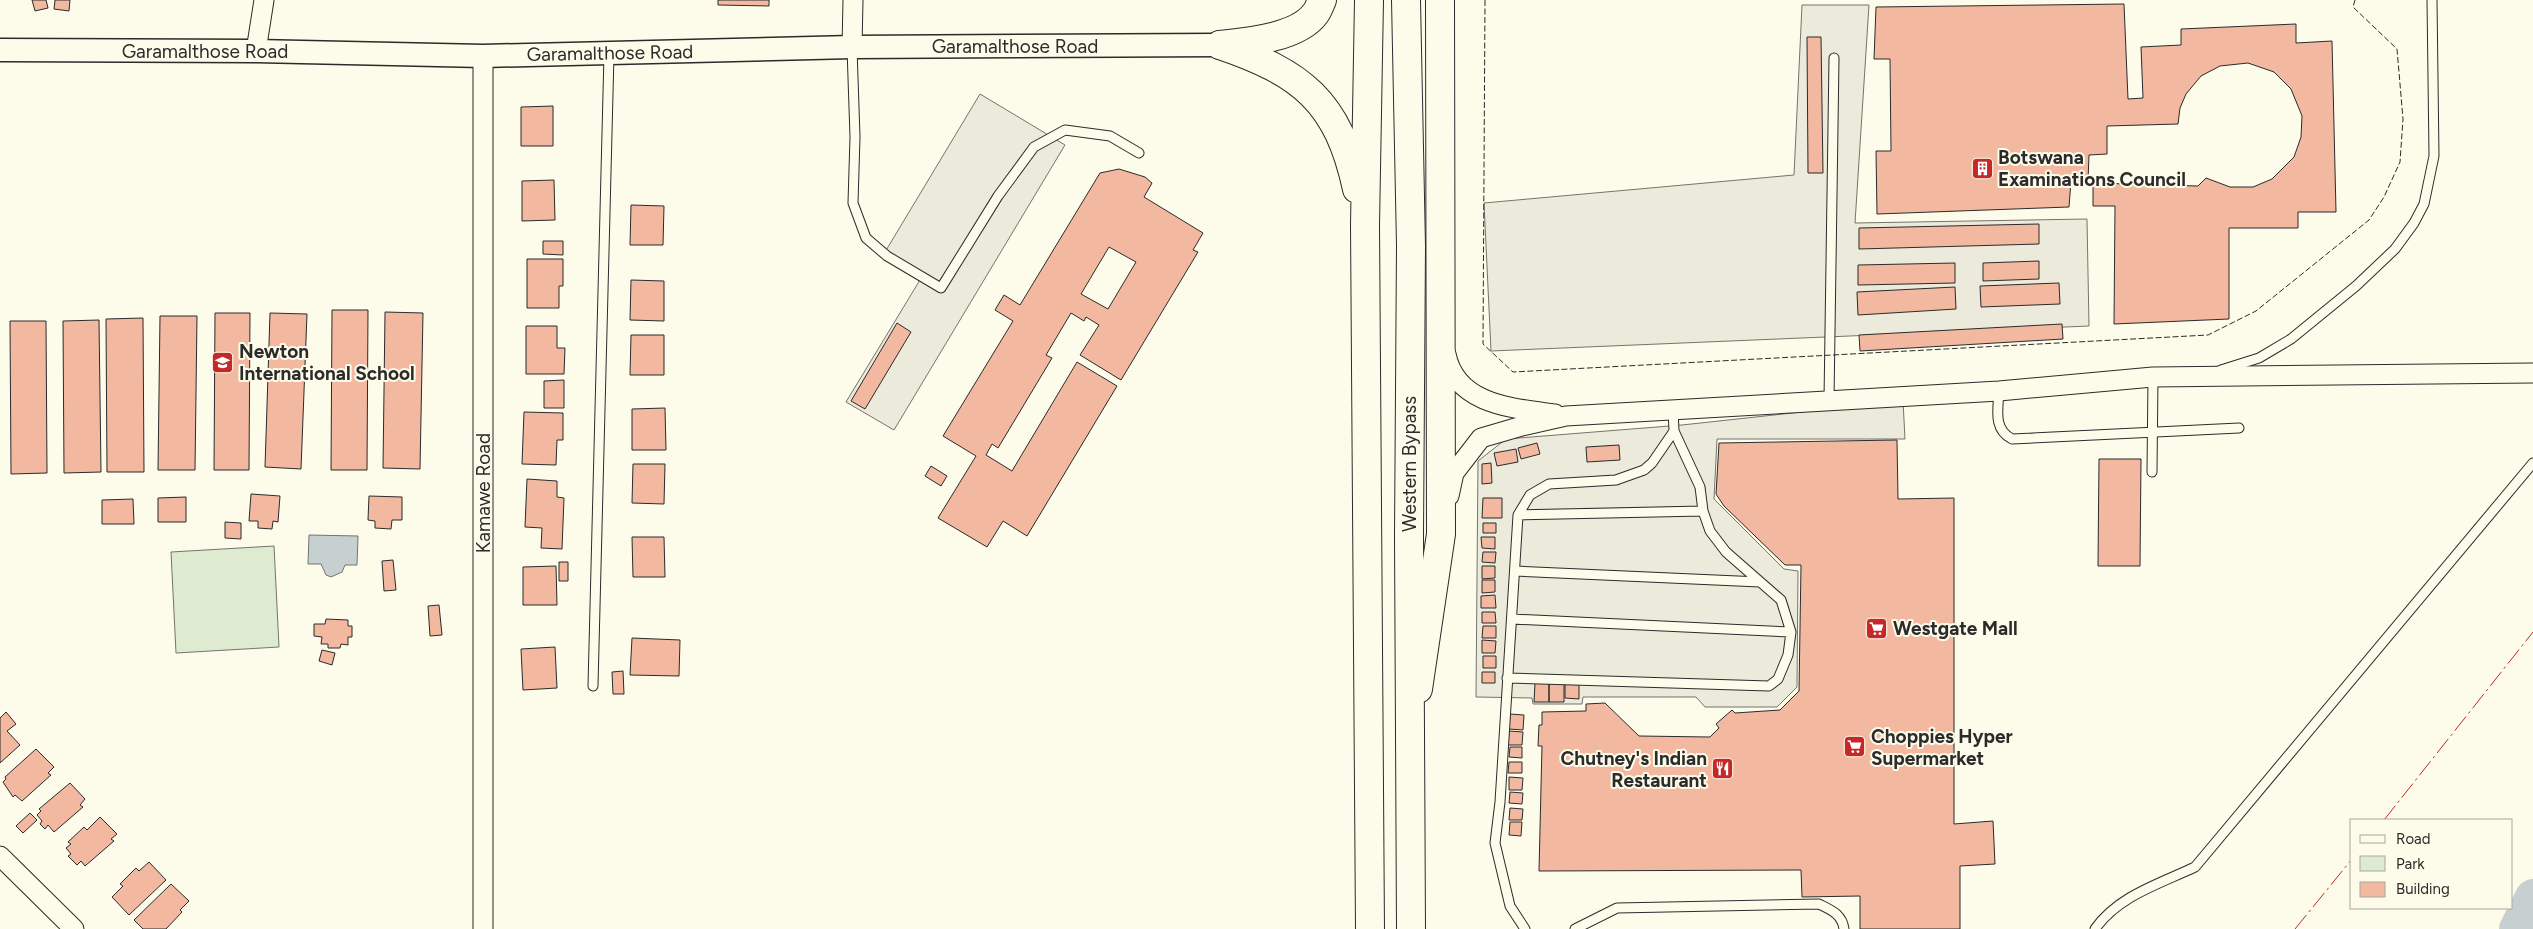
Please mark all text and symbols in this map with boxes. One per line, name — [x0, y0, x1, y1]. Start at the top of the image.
street label: Garamalthose Road — [932, 35, 1098, 58]
street label: Garamalthose Road — [122, 40, 288, 63]
street label: Garamalthose Road — [526, 40, 694, 66]
place label: Botswana Examinations Council — [1998, 146, 2186, 191]
building icon: Botswana Examinations Council — [1970, 156, 1994, 180]
place label: Newton International School — [239, 340, 415, 385]
school or university icon: Newton International School — [211, 350, 235, 374]
street label: Western Bypass — [1398, 396, 1421, 532]
street label: Kamawe Road — [472, 433, 495, 553]
supermarket icon: Westgate Mall — [1865, 616, 1889, 640]
place label: Westgate Mall — [1893, 617, 2018, 640]
place label: Choppies Hyper Supermarket — [1871, 725, 2013, 770]
supermarket icon: Choppies Hyper Supermarket — [1843, 735, 1867, 759]
place label: Chutney's Indian Restaurant — [1561, 747, 1707, 792]
restaurant icon: Chutney's Indian Restaurant — [1711, 757, 1735, 781]
legend — [2350, 819, 2513, 909]
text: Road — [2396, 830, 2431, 848]
text: Park — [2396, 855, 2425, 873]
text: Building — [2396, 880, 2450, 898]

